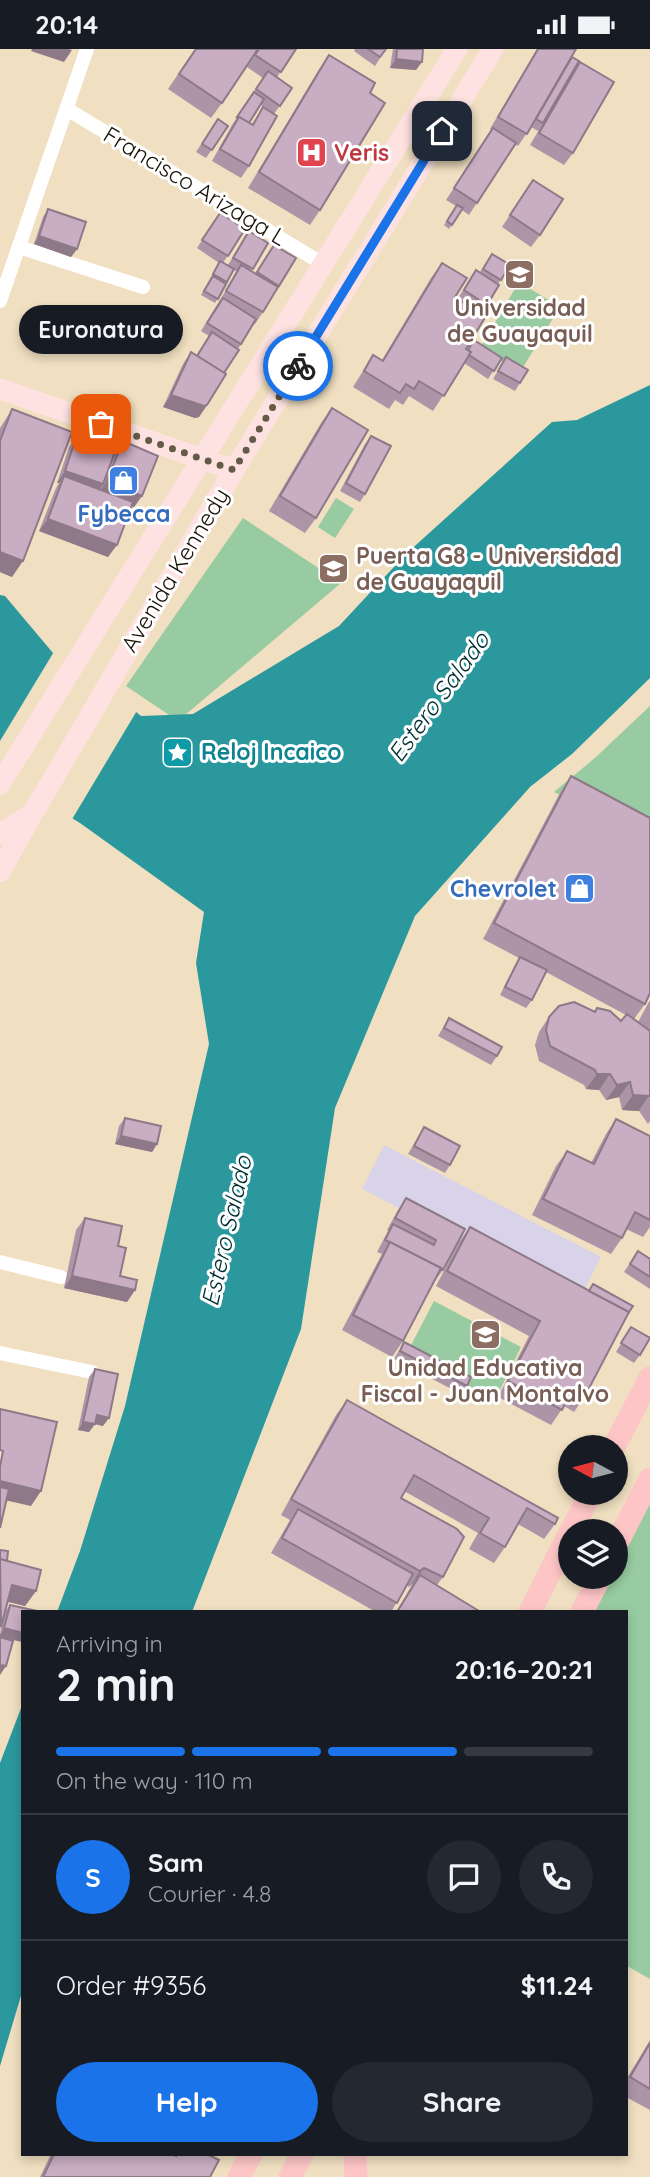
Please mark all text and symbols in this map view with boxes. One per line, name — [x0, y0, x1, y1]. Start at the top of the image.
text: 20:14 — [35, 8, 98, 41]
pin — [412, 101, 472, 161]
icon: home — [423, 112, 461, 150]
street label: Francisco Arizaga L — [98, 119, 292, 252]
hospital icon: Veris — [294, 136, 328, 170]
place label: Veris — [334, 138, 389, 167]
school or university icon: Universidad de Guayaquil — [503, 257, 537, 291]
place label: Universidad de Guayaquil — [447, 293, 593, 348]
callout: Euronatura — [19, 305, 183, 354]
text: Euronatura — [38, 315, 164, 344]
courier — [263, 331, 333, 401]
icon: bike — [279, 347, 317, 385]
pin — [71, 394, 131, 454]
icon: bag — [82, 405, 120, 443]
shop icon: Fybecca — [107, 463, 141, 497]
street label: Avenida Kennedy — [114, 482, 235, 657]
place label: Fybecca — [78, 499, 170, 528]
place label: Puerta G8 - Universidad de Guayaquil — [356, 541, 619, 596]
school or university icon: Puerta G8 - Universidad de Guayaquil — [316, 552, 350, 586]
water label: Estero Salado — [381, 624, 496, 767]
place icon: Reloj Incaico — [161, 735, 195, 769]
place label: Reloj Incaico — [201, 737, 342, 766]
shop icon: Chevrolet — [563, 872, 597, 906]
place label: Chevrolet — [450, 874, 557, 903]
water label: Estero Salado — [194, 1151, 258, 1309]
school or university icon: Unidad Educativa Fiscal - Juan Montalvo — [468, 1317, 502, 1351]
place label: Unidad Educativa Fiscal - Juan Montalvo — [361, 1353, 609, 1408]
north arrow — [558, 1435, 628, 1505]
map controls — [558, 1435, 628, 1589]
button: layers — [558, 1519, 628, 1589]
text: Arriving in — [56, 1629, 163, 1658]
text: 20:16–20:21 — [454, 1653, 593, 1686]
text: 2 min — [56, 1655, 176, 1713]
text: On the way · 110 m — [56, 1766, 253, 1795]
button: chat — [427, 1840, 501, 1914]
button: phone — [519, 1840, 593, 1914]
text: Sam — [148, 1846, 204, 1879]
text: S — [85, 1861, 101, 1894]
text: Courier · 4.8 — [148, 1879, 271, 1908]
text: Order #9356 — [56, 1969, 206, 2002]
text: $11.24 — [521, 1969, 593, 2002]
button: Help — [56, 2062, 318, 2142]
button: Share — [332, 2062, 593, 2142]

